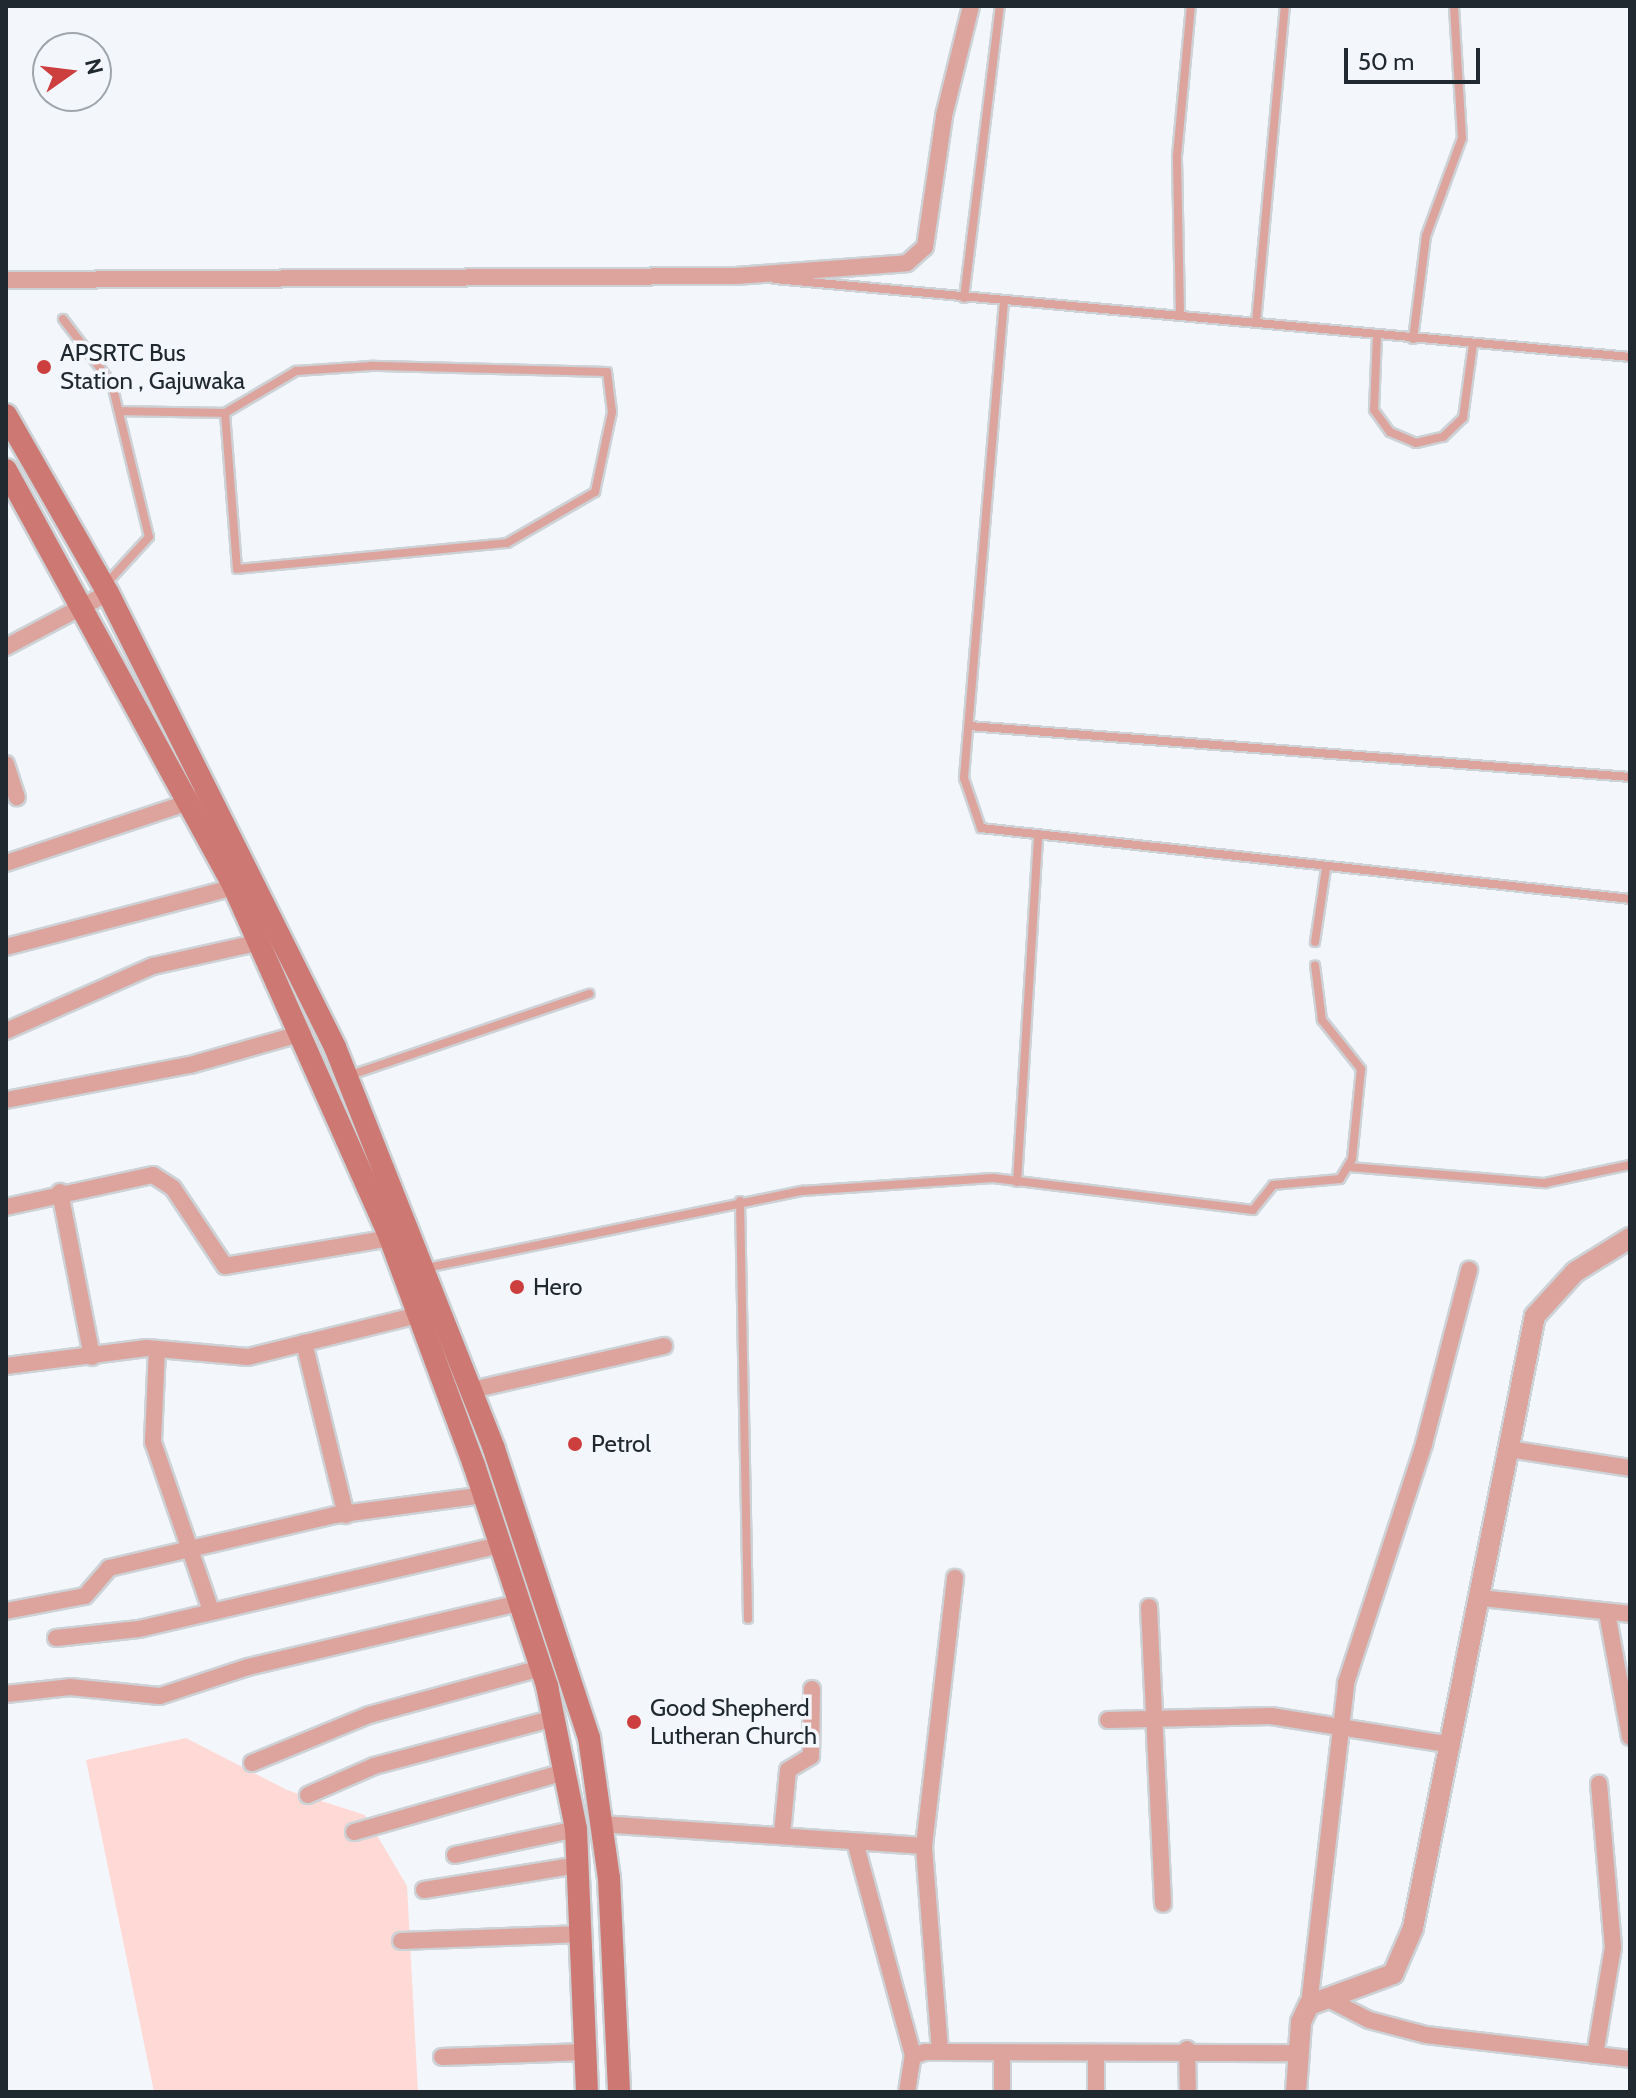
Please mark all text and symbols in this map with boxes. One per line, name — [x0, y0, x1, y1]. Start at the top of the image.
north arrow — [32, 32, 112, 112]
scale bar — [1348, 32, 1484, 82]
text: 50 m — [1358, 47, 1414, 76]
text: N — [79, 56, 109, 77]
place label: APSRTC Bus Station , Gajuwaka — [60, 339, 245, 395]
marker: APSRTC Bus Station , Gajuwaka — [35, 358, 53, 376]
place label: Hero — [533, 1273, 582, 1301]
marker: Hero — [508, 1278, 526, 1296]
place label: Petrol — [591, 1430, 651, 1458]
marker: Petrol — [566, 1435, 584, 1453]
place label: Good Shepherd Lutheran Church — [650, 1694, 817, 1750]
marker: Good Shepherd Lutheran Church — [625, 1713, 643, 1731]

